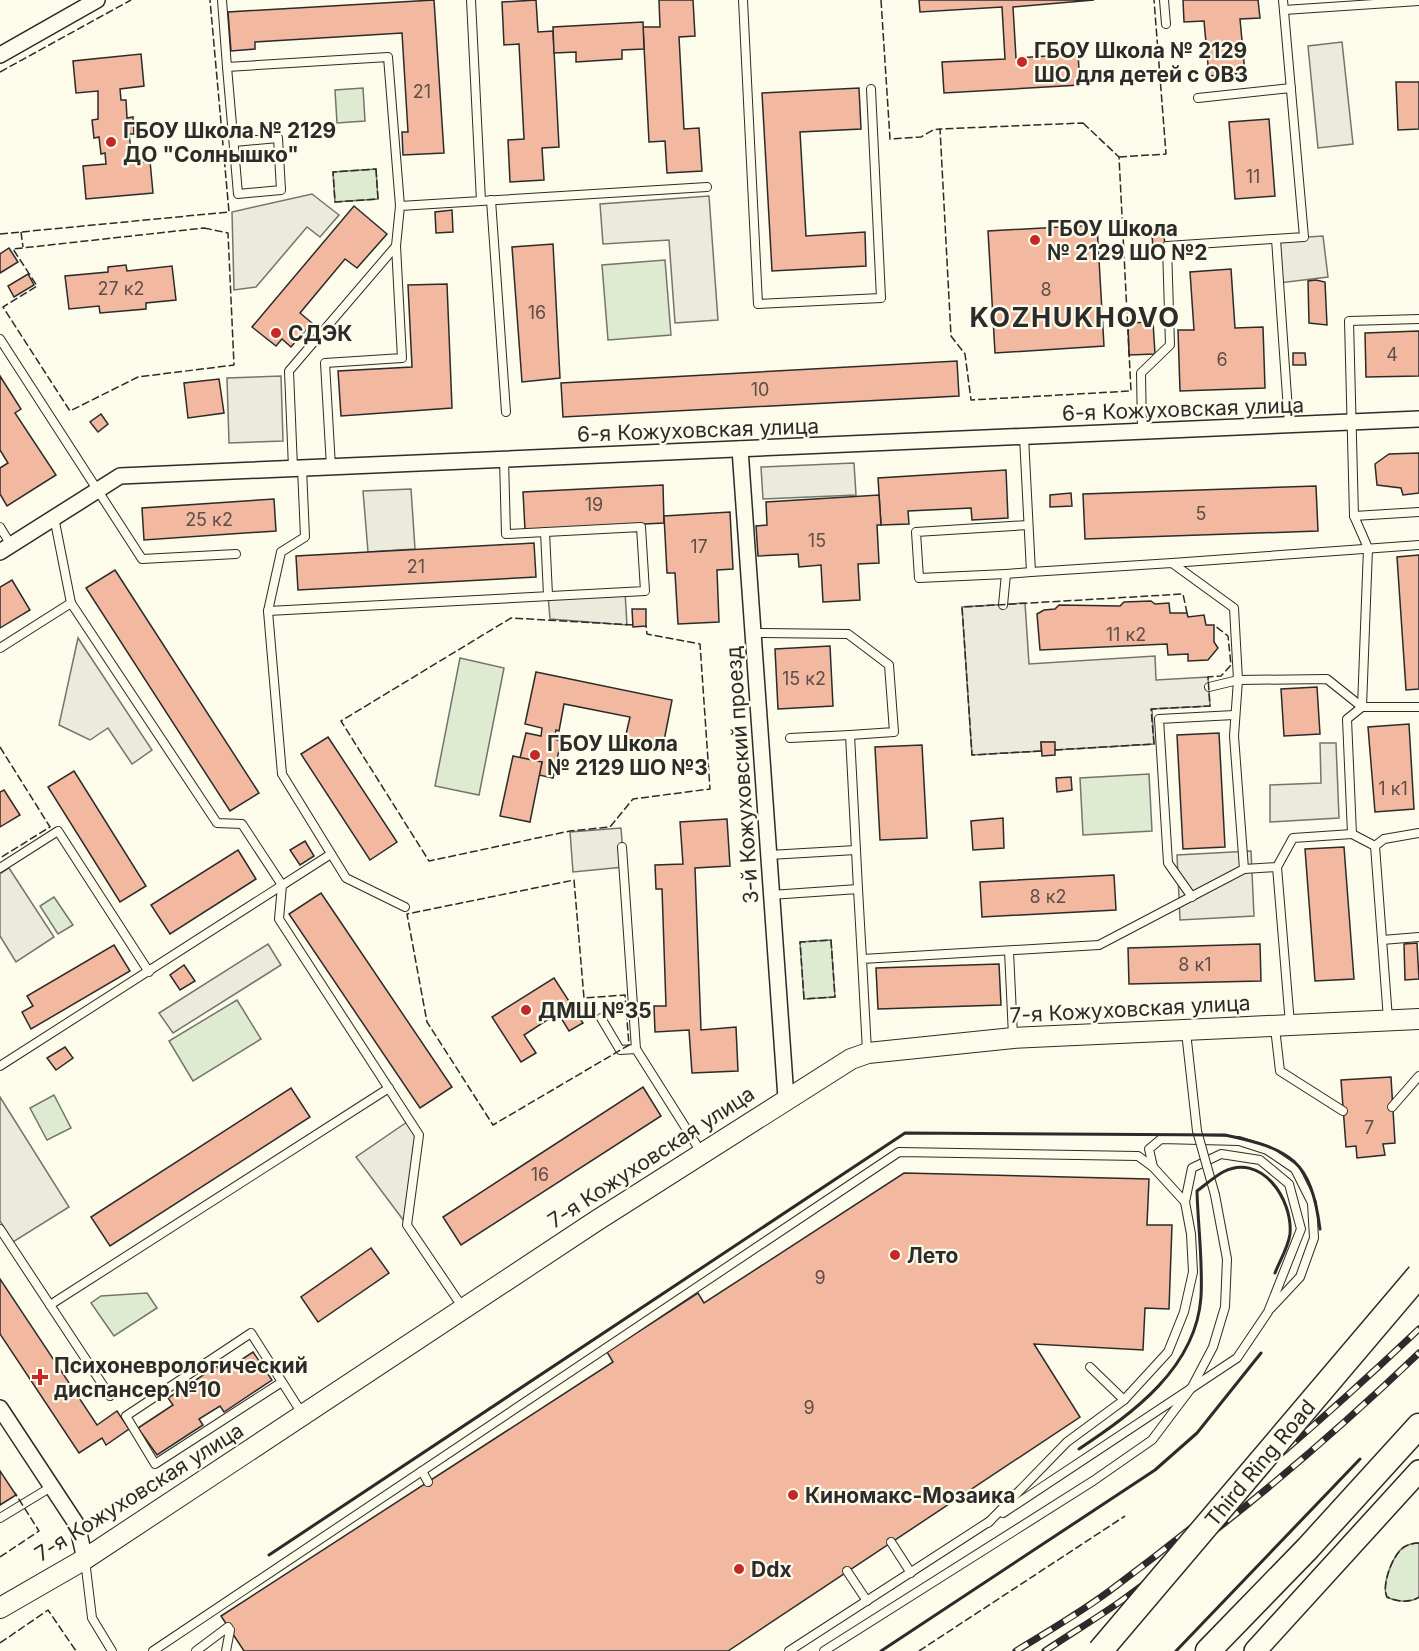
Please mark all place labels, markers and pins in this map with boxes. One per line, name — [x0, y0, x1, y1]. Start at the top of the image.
place label: ГБОУ Школа № 2129 ШО для детей с ОВЗ — [1034, 38, 1248, 87]
marker: ГБОУ Школа № 2129 ШО для детей с ОВЗ — [1015, 55, 1029, 69]
place label: ГБОУ Школа № 2129 ДО "Солнышко" — [123, 118, 336, 167]
marker: ГБОУ Школа № 2129 ДО "Солнышко" — [104, 135, 118, 149]
place label: ГБОУ Школа № 2129 ШО №2 — [1047, 216, 1208, 265]
marker: ГБОУ Школа № 2129 ШО №2 — [1028, 233, 1042, 247]
place label: СДЭК — [288, 321, 352, 346]
marker: СДЭК — [269, 326, 283, 340]
place label: ГБОУ Школа № 2129 ШО №3 — [547, 731, 708, 780]
marker: ГБОУ Школа № 2129 ШО №3 — [528, 748, 542, 762]
place label: ДМШ №35 — [538, 998, 652, 1023]
marker: ДМШ №35 — [519, 1003, 533, 1017]
place label: Лето — [907, 1243, 958, 1268]
marker: Лето — [888, 1248, 902, 1262]
place label: Психоневрологический диспансер №10 — [54, 1353, 308, 1402]
marker: Психоневрологический диспансер №10 — [31, 1368, 49, 1386]
place label: Киномакс-Мозаика — [805, 1483, 1015, 1508]
marker: Киномакс-Мозаика — [786, 1488, 800, 1502]
place label: Ddx — [751, 1557, 792, 1582]
marker: Ddx — [732, 1562, 746, 1576]

